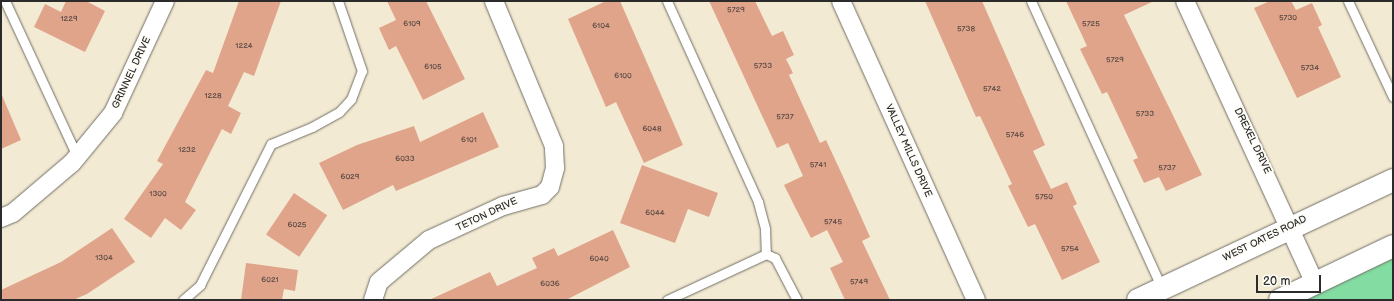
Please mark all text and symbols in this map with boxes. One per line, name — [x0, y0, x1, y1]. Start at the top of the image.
house number: 5729 — [727, 5, 745, 15]
house number: 5730 — [1279, 13, 1297, 23]
house number: 1229 — [60, 14, 78, 24]
house number: 6109 — [403, 19, 421, 29]
house number: 5725 — [1082, 19, 1100, 29]
house number: 6104 — [592, 21, 610, 31]
house number: 5738 — [957, 24, 975, 34]
street label: GRINNEL DRIVE — [110, 35, 154, 111]
house number: 1224 — [235, 41, 253, 51]
house number: 5729 — [1106, 55, 1124, 65]
house number: 5733 — [754, 61, 772, 71]
house number: 6105 — [424, 62, 442, 72]
house number: 5734 — [1301, 63, 1319, 73]
house number: 6100 — [614, 71, 632, 81]
house number: 5742 — [983, 84, 1001, 94]
house number: 1228 — [204, 91, 222, 101]
street label: VALLEY MILLS DRIVE — [882, 103, 934, 199]
street label: DREXEL DRIVE — [1231, 106, 1273, 176]
house number: 5733 — [1136, 109, 1154, 119]
house number: 5737 — [776, 112, 794, 122]
house number: 6048 — [642, 124, 662, 134]
house number: 5746 — [1006, 130, 1024, 140]
house number: 6101 — [461, 135, 477, 145]
house number: 1232 — [178, 145, 196, 155]
house number: 6033 — [395, 154, 415, 164]
house number: 5741 — [810, 160, 826, 170]
house number: 5737 — [1158, 163, 1176, 173]
house number: 6029 — [341, 172, 359, 182]
house number: 1300 — [149, 189, 167, 199]
house number: 5750 — [1035, 192, 1053, 202]
street label: TETON DRIVE — [455, 196, 519, 234]
house number: 6044 — [645, 208, 665, 218]
street label: WEST OATES ROAD — [1221, 213, 1309, 265]
house number: 5745 — [824, 217, 842, 227]
house number: 6025 — [288, 220, 306, 230]
house number: 5754 — [1061, 244, 1079, 254]
house number: 1304 — [95, 253, 113, 263]
house number: 6040 — [589, 254, 609, 264]
scale bar — [1258, 267, 1323, 293]
text: 20 m — [1263, 274, 1290, 289]
house number: 6021 — [261, 275, 279, 285]
house number: 5749 — [850, 277, 868, 287]
house number: 6036 — [540, 279, 560, 289]

